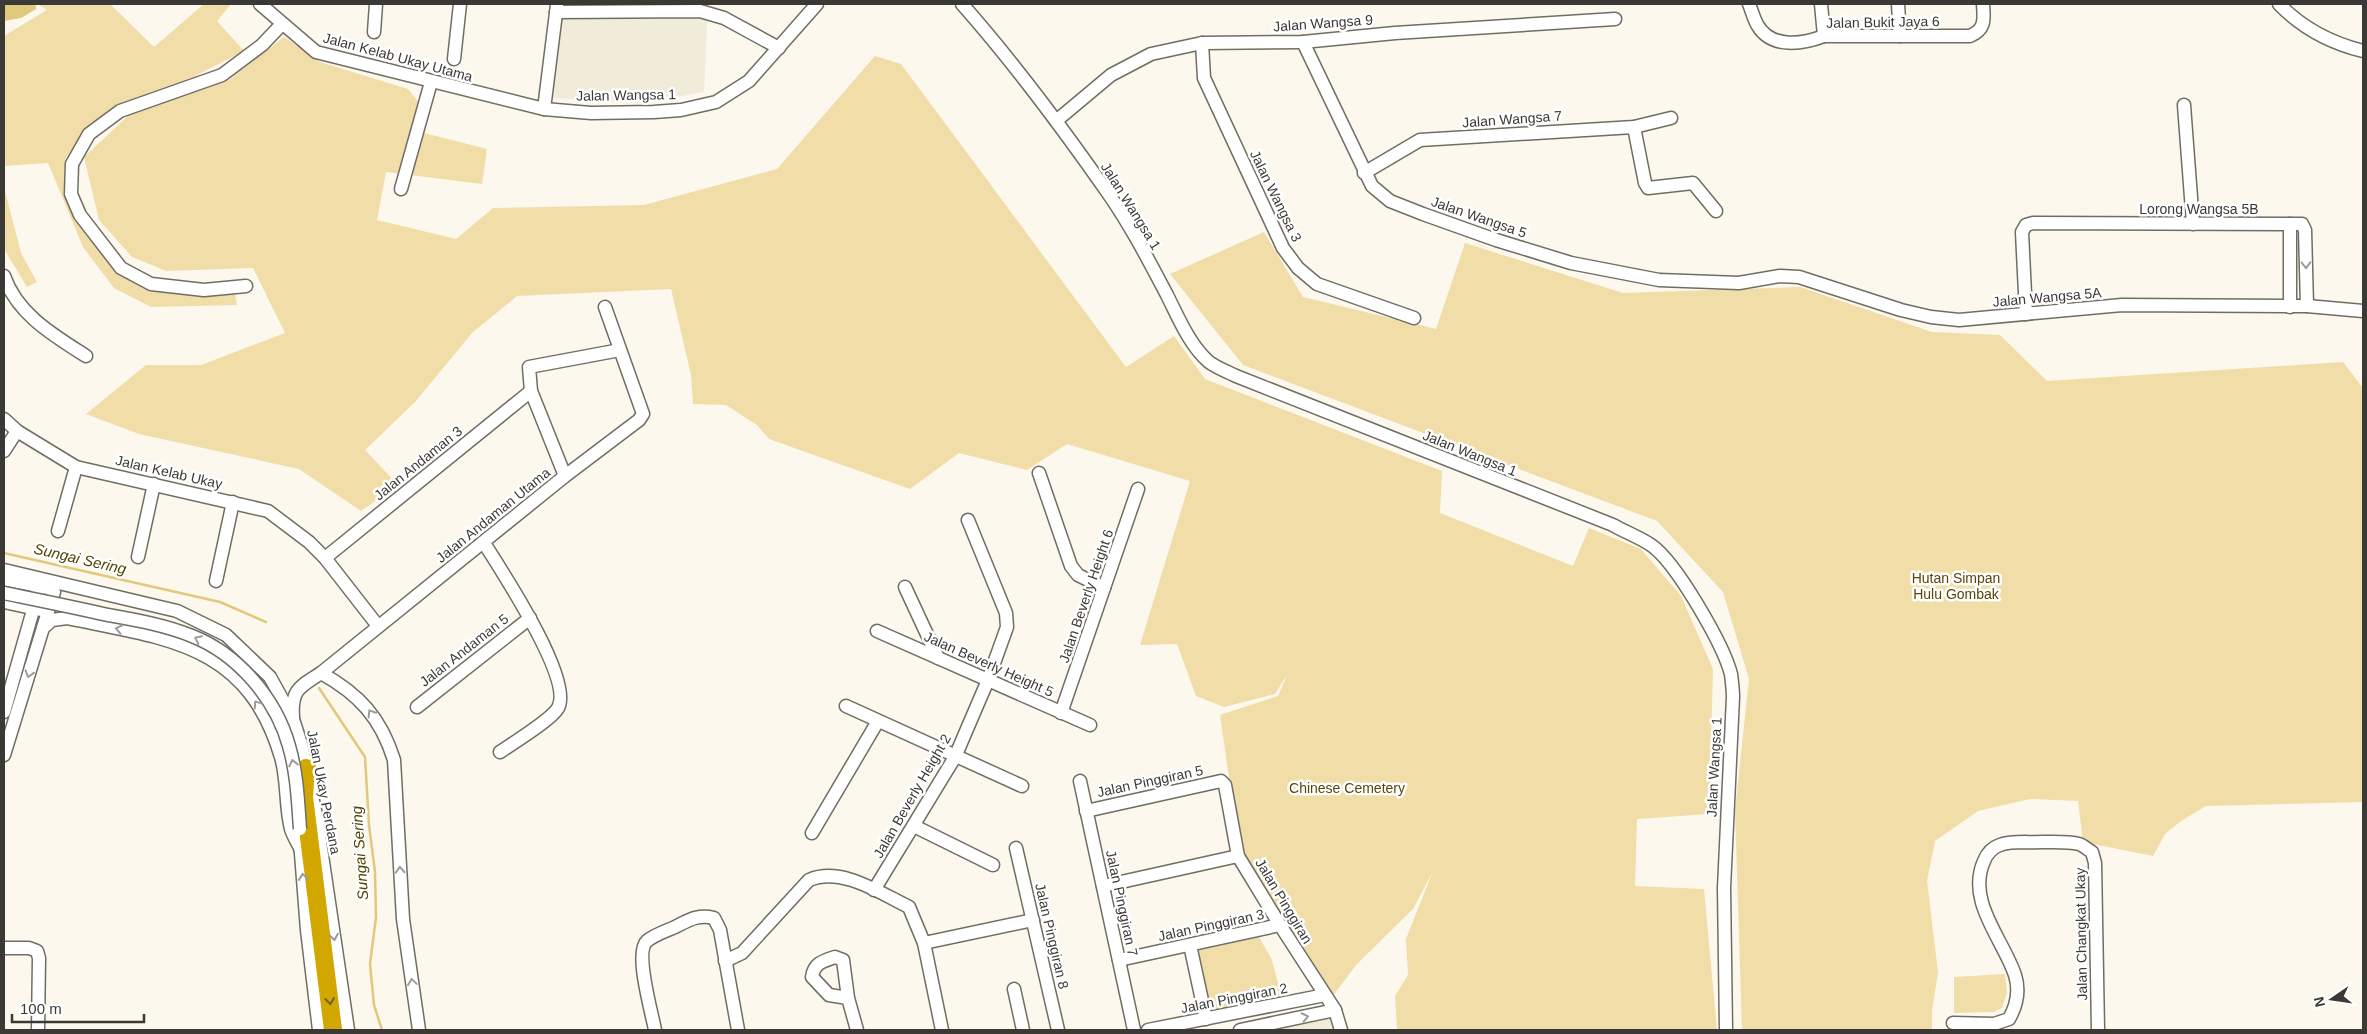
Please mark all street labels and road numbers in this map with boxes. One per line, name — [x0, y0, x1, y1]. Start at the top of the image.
street label: Jalan Wangsa 9 — [1273, 12, 1374, 34]
street label: Jalan Bukit Jaya 6 — [1826, 13, 1940, 31]
street label: Jalan Kelab Ukay Utama — [322, 29, 475, 85]
street label: Jalan Wangsa 1 — [576, 86, 676, 104]
street label: Jalan Wangsa 7 — [1462, 108, 1563, 130]
street label: Jalan Wangsa 3 — [1247, 148, 1305, 245]
street label: Jalan Wangsa 1 — [1098, 159, 1164, 253]
street label: Jalan Wangsa 5 — [1429, 193, 1529, 241]
street label: Lorong Wangsa 5B — [2139, 201, 2259, 217]
street label: Jalan Wangsa 5A — [1992, 284, 2103, 310]
street label: Jalan Andaman 3 — [371, 423, 465, 503]
street label: Jalan Wangsa 1 — [1421, 427, 1519, 479]
street label: Jalan Kelab Ukay — [114, 452, 224, 492]
street label: Jalan Andaman Utama — [433, 464, 553, 566]
street label: Jalan Beverly Height 6 — [1056, 527, 1116, 665]
street label: Jalan Andaman 5 — [416, 610, 512, 690]
street label: Jalan Beverly Height 5 — [922, 628, 1056, 700]
street label: Jalan Wangsa 1 — [1703, 717, 1725, 817]
street label: Jalan Ukay Perdana — [304, 729, 344, 856]
street label: Jalan Beverly Height 2 — [870, 731, 954, 861]
street label: Jalan Pinggiran 5 — [1095, 762, 1205, 800]
street label: Jalan Pinggiran 7 — [1103, 848, 1141, 958]
street label: Jalan Pinggiran — [1252, 856, 1316, 946]
street label: Jalan Changkat Ukay — [2072, 867, 2090, 1001]
street label: Jalan Pinggiran 8 — [1032, 881, 1072, 991]
street label: Jalan Pinggiran 3 — [1156, 906, 1266, 944]
street label: Jalan Pinggiran 2 — [1179, 980, 1289, 1016]

